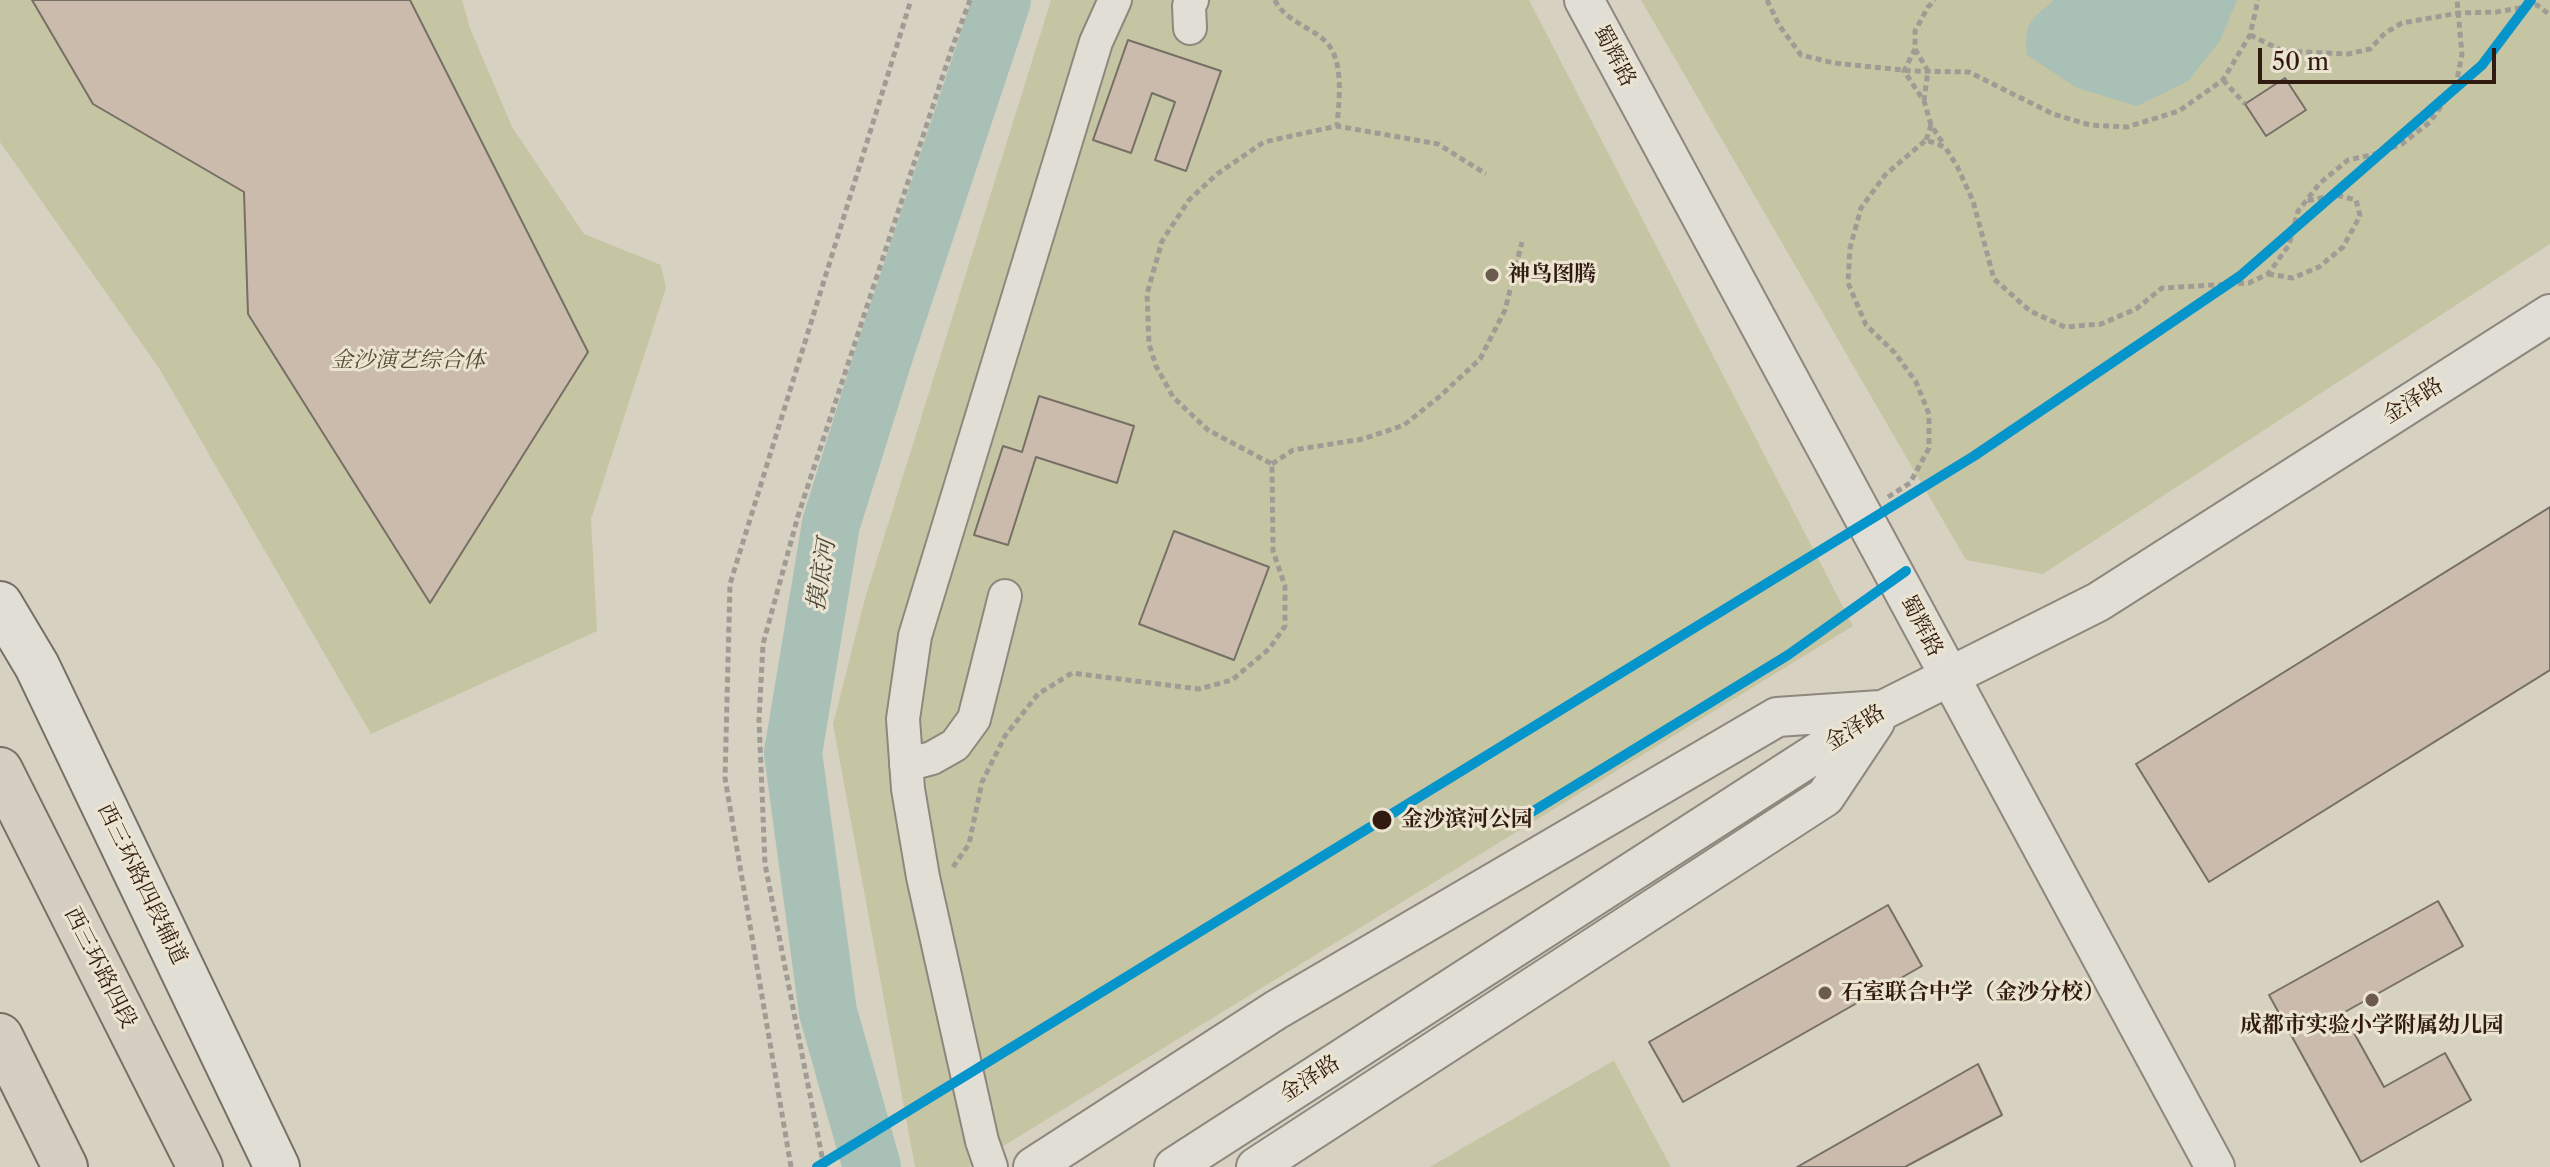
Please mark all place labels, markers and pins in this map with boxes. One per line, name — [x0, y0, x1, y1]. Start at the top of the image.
place label: 神鸟图腾 — [1508, 262, 1596, 288]
marker: 神鸟图腾 — [1483, 266, 1501, 284]
place label: 金沙滨河公园 — [1401, 807, 1533, 833]
marker: 金沙滨河公园 — [1370, 808, 1394, 832]
place label: 石室联合中学（金沙分校） — [1841, 980, 2105, 1006]
marker: 石室联合中学（金沙分校） — [1816, 984, 1834, 1002]
marker: 成都市实验小学附属幼儿园 — [2363, 991, 2381, 1009]
place label: 成都市实验小学附属幼儿园 — [2240, 1013, 2504, 1039]

